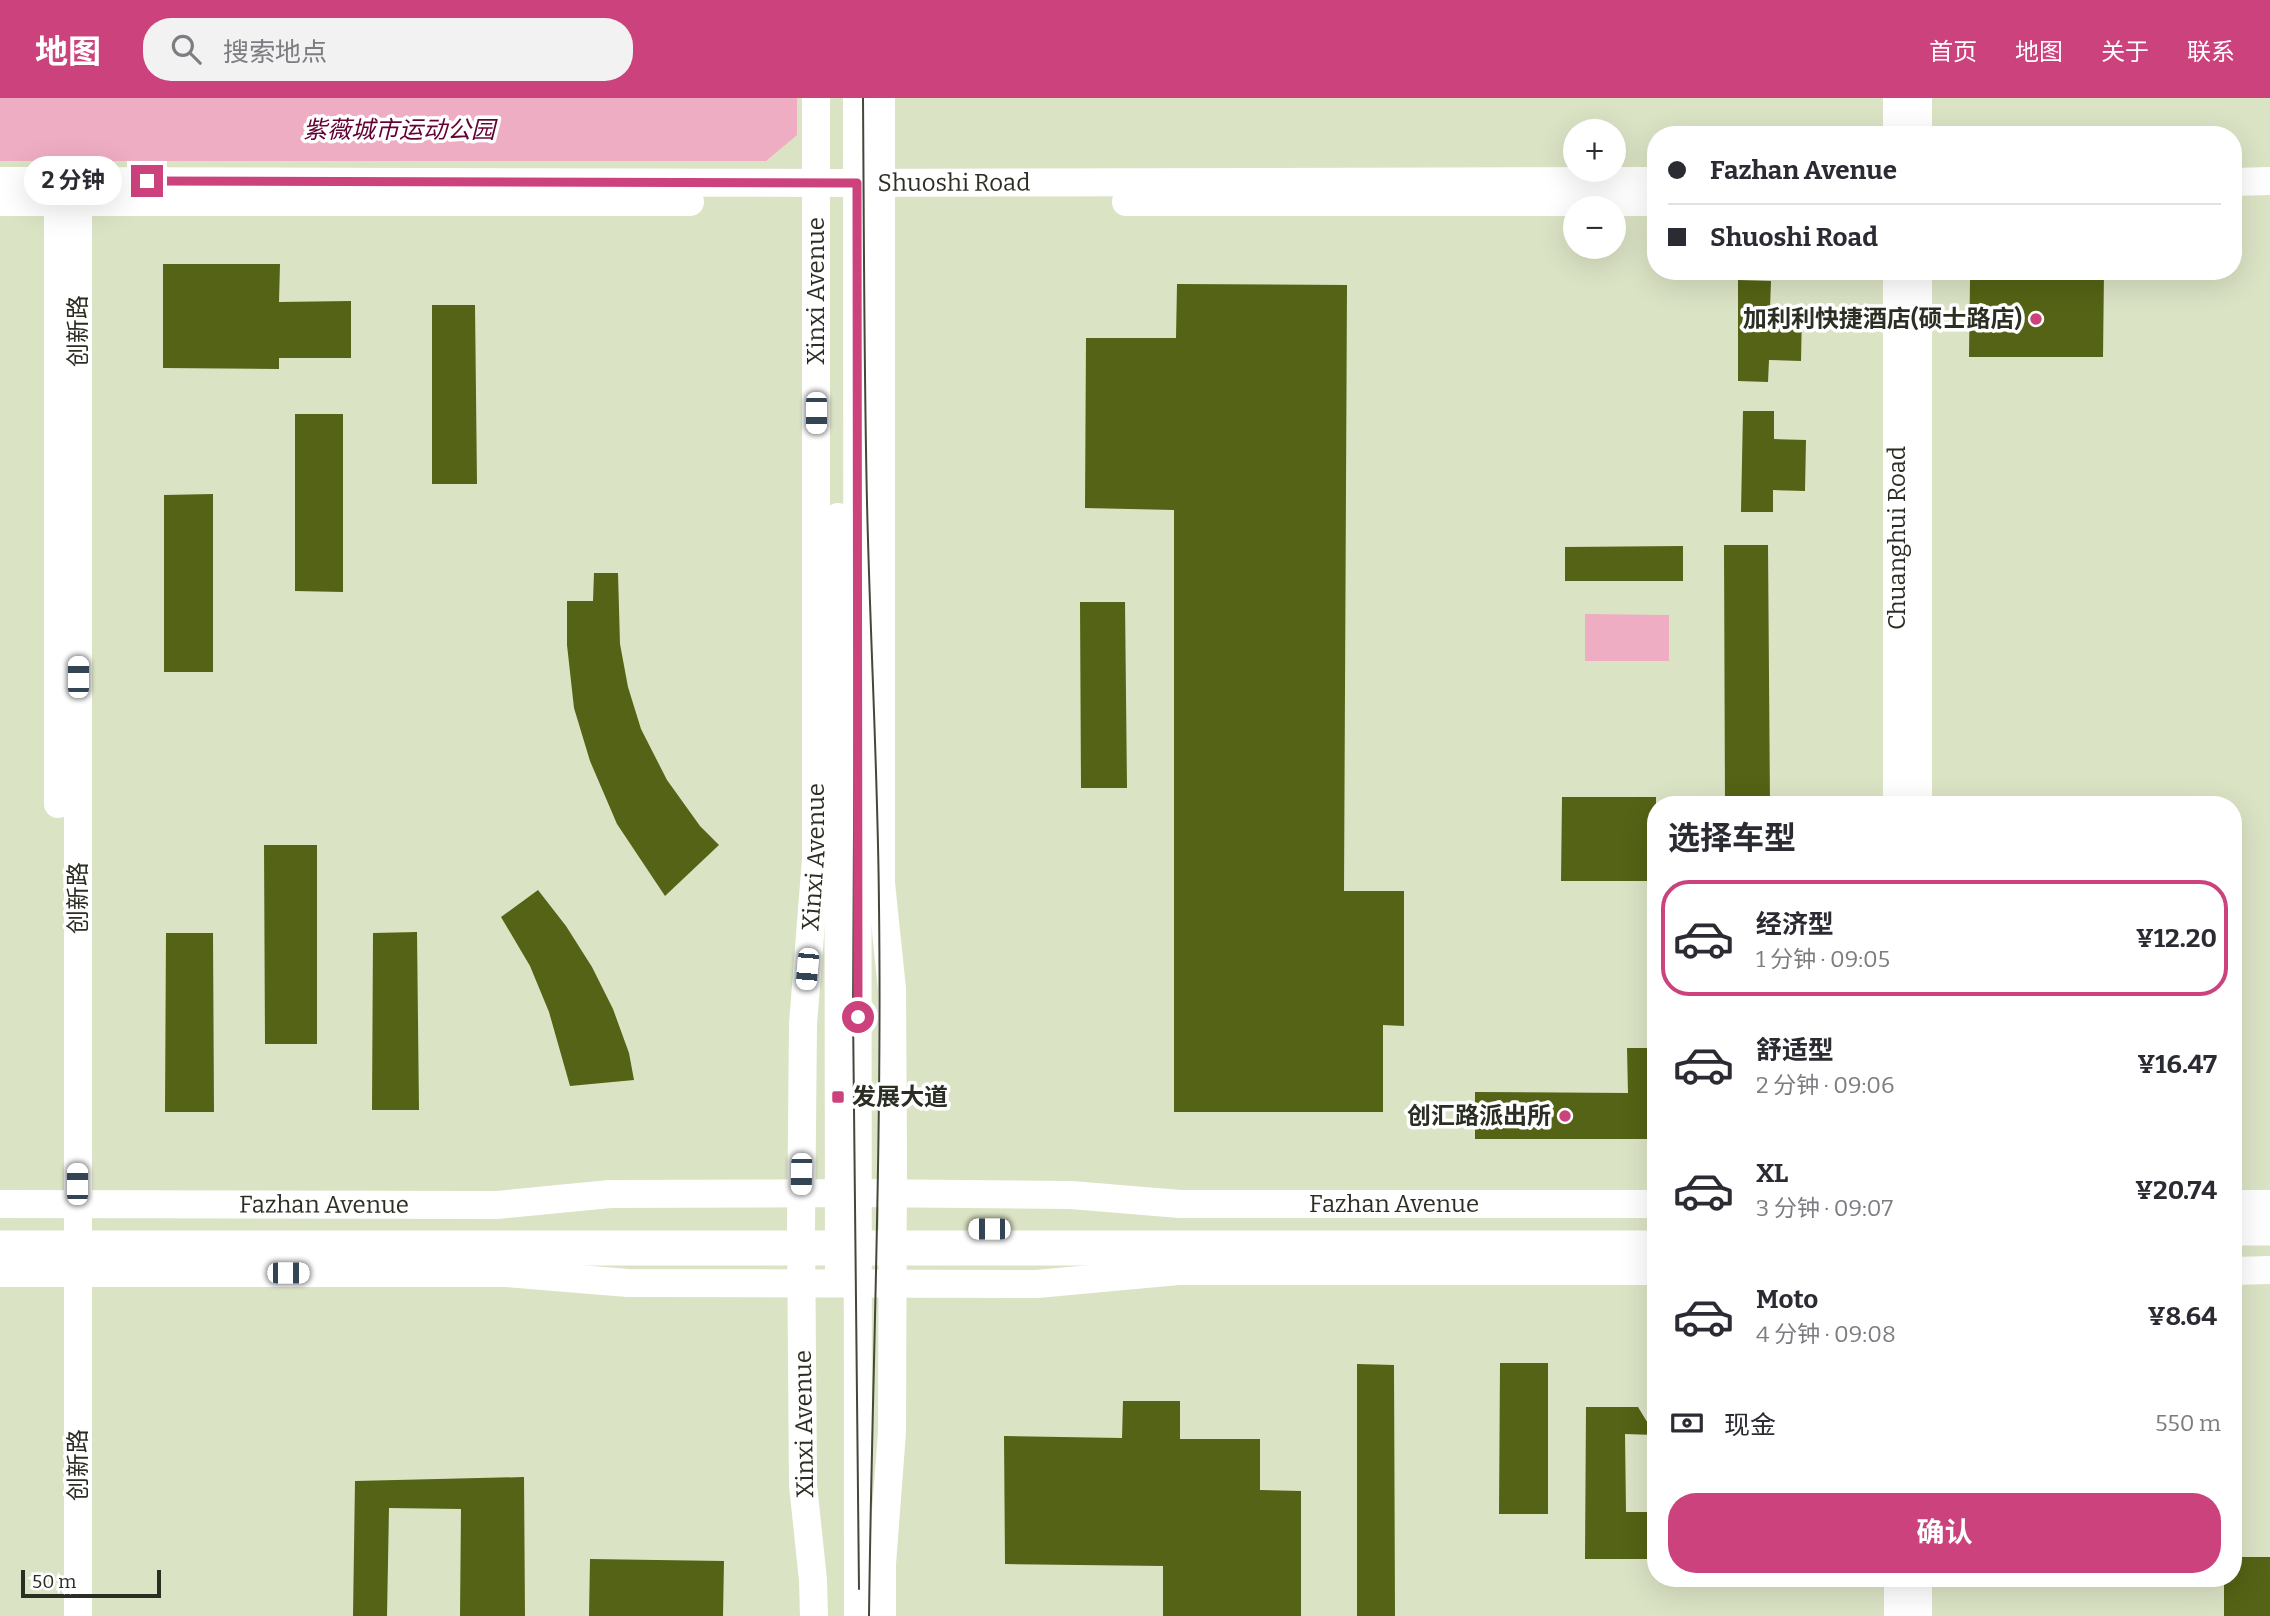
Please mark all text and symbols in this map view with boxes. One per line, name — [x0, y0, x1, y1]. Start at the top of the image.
search box — [143, 18, 633, 81]
icon: search — [167, 30, 205, 68]
text: 地图 — [35, 32, 101, 72]
text: 搜索地点 — [223, 37, 327, 68]
text: 首页 — [1929, 38, 1977, 66]
text: 地图 — [2015, 38, 2063, 66]
text: 关于 — [2101, 38, 2149, 66]
text: 联系 — [2187, 38, 2235, 66]
park label: 紫薇城市运动公园 — [303, 116, 498, 144]
map controls — [1563, 119, 1626, 259]
button: + — [1563, 119, 1626, 182]
text: Fazhan Avenue — [1710, 155, 1897, 186]
callout: 2 分钟 — [24, 156, 122, 206]
route end — [131, 165, 163, 197]
text: 2 分钟 — [41, 166, 105, 194]
street label: Shuoshi Road — [878, 169, 1030, 197]
button: − — [1563, 196, 1626, 259]
street label: Xinxi Avenue — [802, 217, 830, 365]
text: Shuoshi Road — [1710, 222, 1878, 253]
street label: 创新路 — [64, 295, 92, 367]
place label: 加利利快捷酒店(硕士路店) — [1743, 305, 2022, 333]
marker: 加利利快捷酒店(硕士路店) — [2028, 311, 2044, 327]
car — [806, 392, 827, 434]
street label: Chuanghui Road — [1883, 446, 1911, 630]
car — [68, 656, 89, 698]
street label: Xinxi Avenue — [796, 783, 831, 932]
text: 选择车型 — [1668, 819, 1796, 857]
street label: 创新路 — [64, 862, 92, 934]
icon: car — [1672, 907, 1735, 970]
text: 经济型 — [1756, 909, 1834, 940]
text: ¥12.20 — [2136, 923, 2217, 954]
text: 1 分钟 · 09:05 — [1756, 945, 1890, 973]
car — [795, 947, 820, 991]
route start — [842, 1001, 874, 1033]
icon: car — [1672, 1033, 1735, 1096]
text: 舒适型 — [1756, 1035, 1834, 1066]
text: ¥16.47 — [2137, 1049, 2217, 1080]
text: 2 分钟 · 09:06 — [1756, 1071, 1894, 1099]
place label: 发展大道 — [852, 1083, 948, 1111]
marker: 发展大道 — [830, 1089, 846, 1105]
place label: 创汇路派出所 — [1407, 1102, 1551, 1130]
marker: 创汇路派出所 — [1557, 1108, 1573, 1124]
car — [791, 1153, 812, 1195]
text: XL — [1756, 1158, 1788, 1189]
icon: car — [1672, 1159, 1735, 1222]
car — [67, 1163, 88, 1205]
text: ¥20.74 — [2135, 1175, 2217, 1206]
street label: Fazhan Avenue — [239, 1190, 409, 1219]
street label: Fazhan Avenue — [1309, 1190, 1479, 1218]
text: 3 分钟 · 09:07 — [1756, 1194, 1893, 1222]
car — [969, 1219, 1011, 1240]
car — [268, 1263, 310, 1284]
text: Moto — [1756, 1284, 1818, 1315]
icon: car — [1672, 1285, 1735, 1348]
text: ¥8.64 — [2147, 1301, 2217, 1332]
text: 4 分钟 · 09:08 — [1756, 1320, 1896, 1348]
street label: Xinxi Avenue — [789, 1350, 819, 1498]
icon: cash — [1668, 1404, 1706, 1442]
text: 550 m — [2155, 1409, 2221, 1437]
text: 现金 — [1724, 1410, 1776, 1441]
street label: 创新路 — [64, 1429, 92, 1501]
button: 确认 — [1668, 1493, 2221, 1573]
scale bar — [21, 1567, 161, 1599]
text: 50 m — [32, 1570, 76, 1593]

